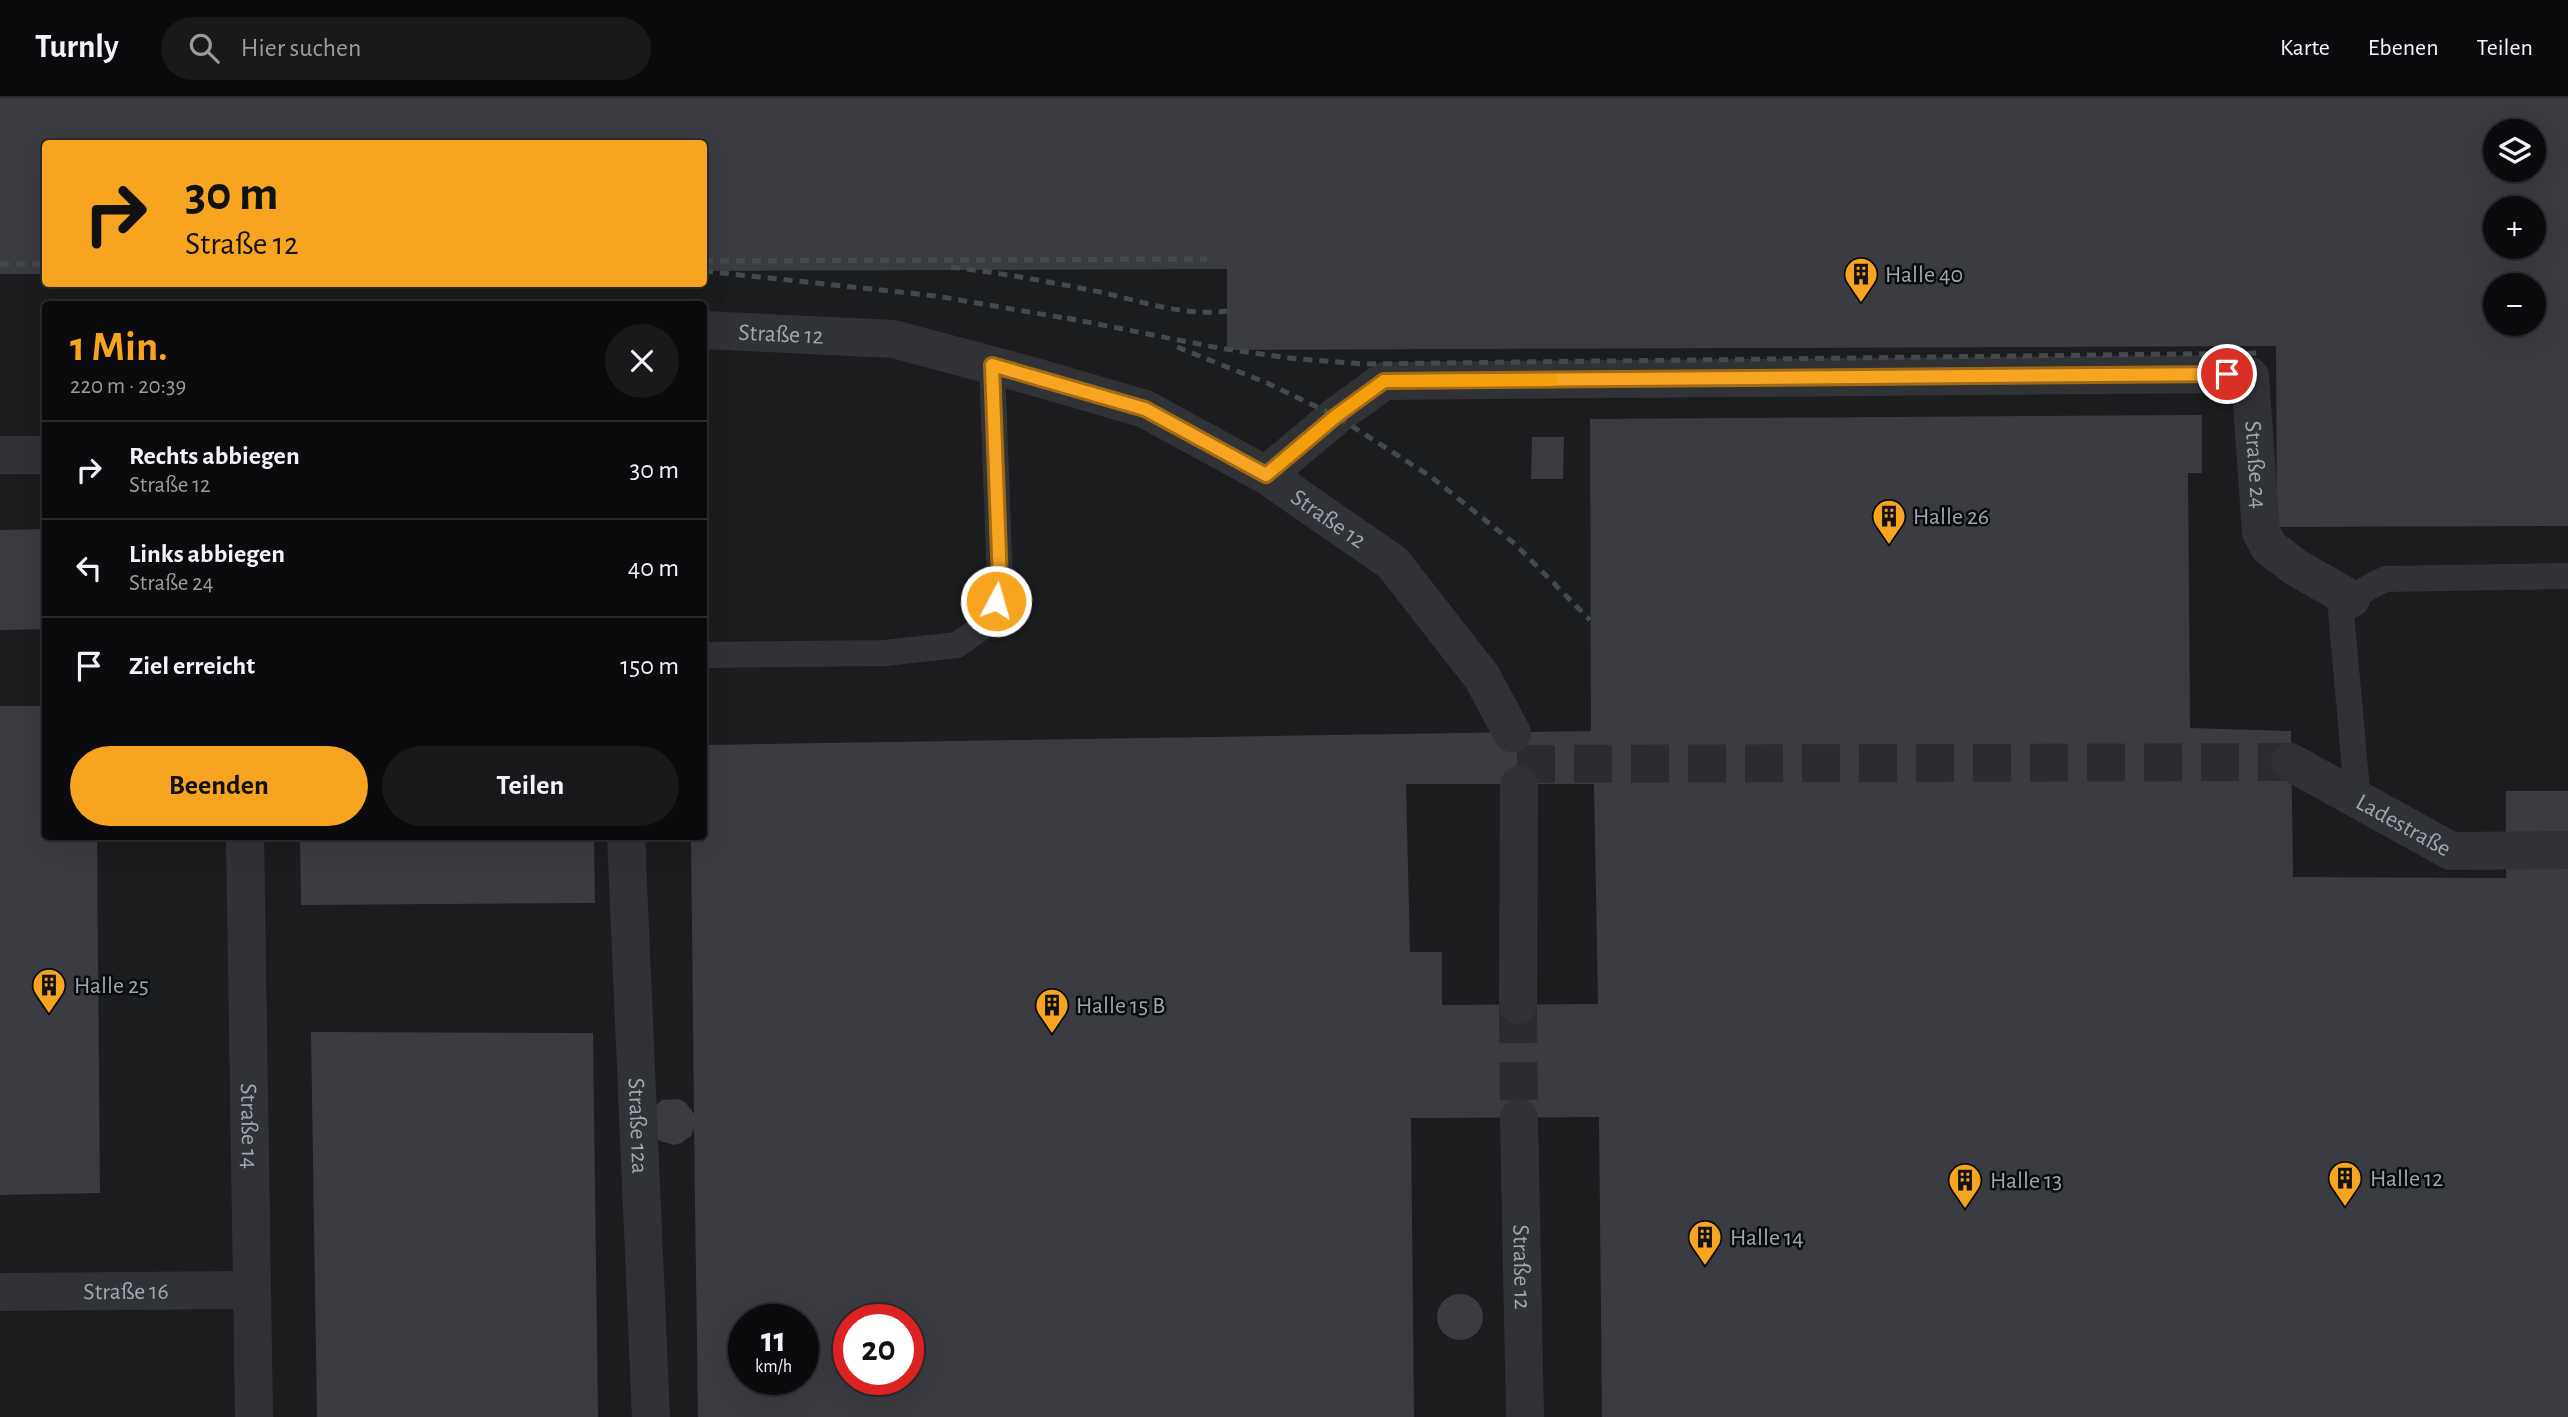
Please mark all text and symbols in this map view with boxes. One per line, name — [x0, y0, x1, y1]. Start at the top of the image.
search box — [161, 17, 651, 80]
icon: search — [185, 29, 223, 67]
text: Turnly — [35, 31, 119, 64]
text: Hier suchen — [241, 35, 361, 61]
text: Karte — [2280, 36, 2330, 60]
text: Ebenen — [2368, 36, 2439, 60]
text: Teilen — [2477, 36, 2533, 60]
map controls — [2483, 119, 2546, 336]
button: layers — [2483, 119, 2546, 182]
icon: right — [70, 168, 161, 259]
text: 30 m — [185, 170, 279, 219]
button: + — [2483, 196, 2546, 259]
text: Straße 12 — [185, 228, 298, 260]
building icon: Halle 40 — [1842, 255, 1880, 304]
place label: Halle 40 — [1885, 263, 1963, 287]
button: − — [2483, 273, 2546, 336]
street label: Straße 12 — [738, 321, 824, 349]
button: close — [605, 324, 679, 398]
text: 1 Min. — [70, 326, 168, 368]
pin — [2197, 344, 2257, 404]
icon: arrive — [2208, 355, 2246, 393]
text: 220 m · 20:39 — [70, 375, 186, 398]
street label: Straße 24 — [2240, 420, 2270, 510]
text: Rechts abbiegen — [129, 443, 300, 469]
icon: right — [70, 451, 108, 489]
text: 30 m — [629, 457, 679, 483]
text: Straße 12 — [129, 474, 211, 497]
street label: Straße 12 — [1286, 485, 1370, 553]
building icon: Halle 26 — [1870, 497, 1908, 546]
place label: Halle 26 — [1913, 505, 1989, 529]
text: Links abbiegen — [129, 541, 285, 567]
icon: left — [70, 549, 108, 587]
text: 40 m — [628, 555, 679, 581]
position arrow — [959, 564, 1033, 638]
text: Straße 24 — [129, 572, 214, 595]
icon: arrive — [70, 647, 108, 685]
text: Ziel erreicht — [129, 653, 255, 679]
text: 150 m — [620, 653, 679, 679]
button: Beenden — [70, 746, 368, 826]
button: Teilen — [382, 746, 679, 826]
street label: Ladestraße — [2352, 790, 2455, 861]
building icon: Halle 25 — [30, 966, 68, 1015]
place label: Halle 25 — [74, 974, 149, 998]
building icon: Halle 15 B — [1033, 986, 1071, 1035]
place label: Halle 15 B — [1076, 994, 1165, 1018]
street label: Straße 12a — [623, 1077, 652, 1174]
street label: Straße 14 — [236, 1083, 261, 1169]
building icon: Halle 12 — [2326, 1159, 2364, 1208]
building icon: Halle 13 — [1946, 1161, 1984, 1210]
place label: Halle 12 — [2370, 1167, 2443, 1191]
place label: Halle 13 — [1990, 1169, 2062, 1193]
building icon: Halle 14 — [1686, 1218, 1724, 1267]
street label: Straße 12 — [1508, 1224, 1534, 1310]
place label: Halle 14 — [1730, 1226, 1804, 1250]
street label: Straße 16 — [83, 1280, 169, 1304]
speed limit sign: 20 — [833, 1304, 924, 1395]
text: 11 — [761, 1323, 786, 1358]
text: km/h — [755, 1358, 792, 1376]

